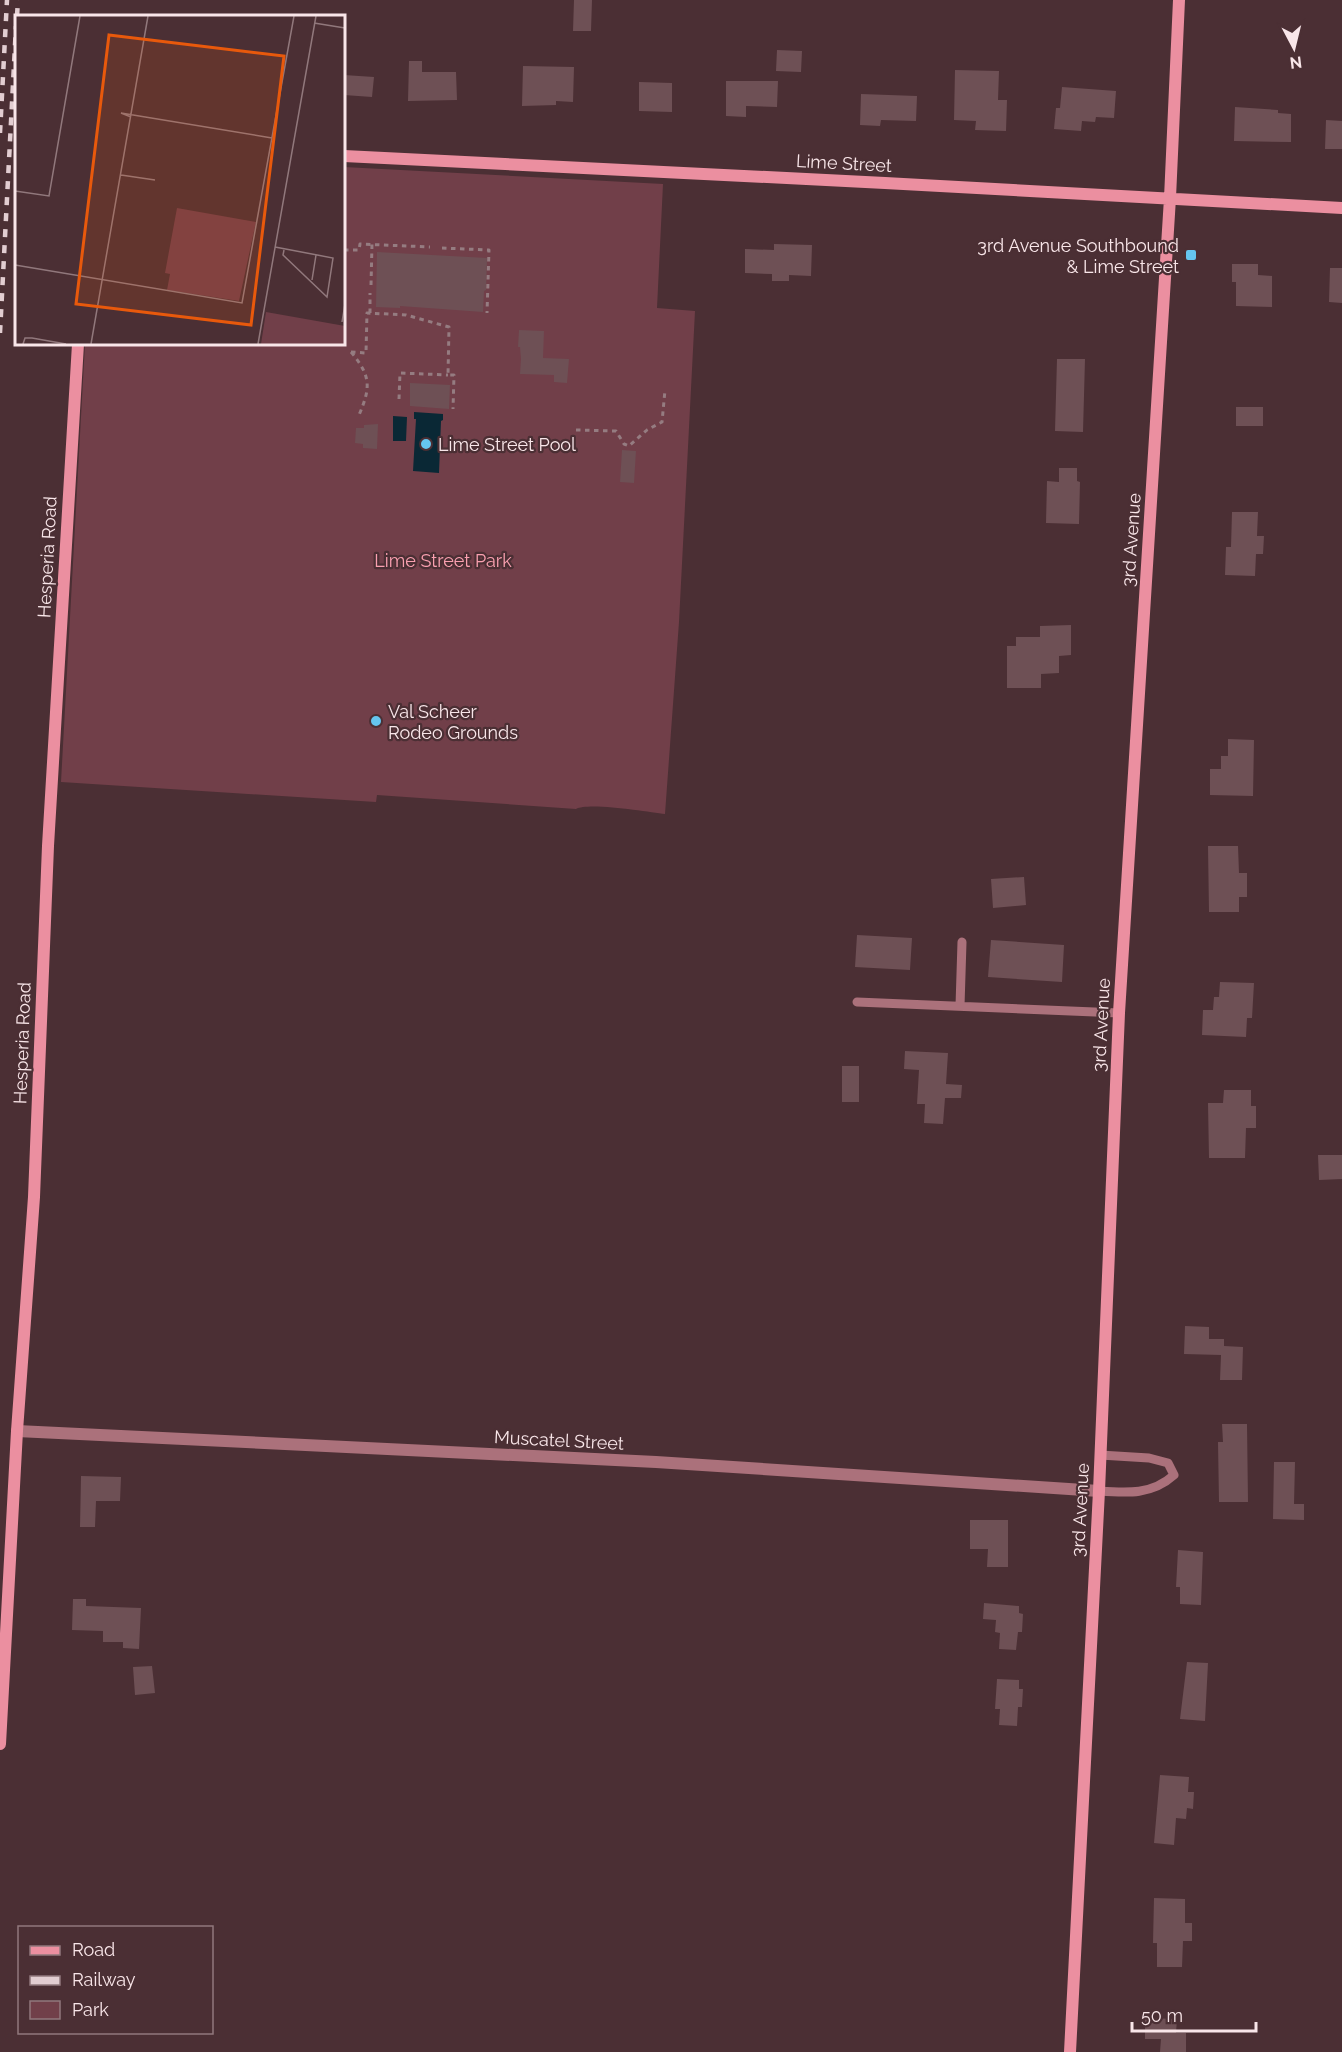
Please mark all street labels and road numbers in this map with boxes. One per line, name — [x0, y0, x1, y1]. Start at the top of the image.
street label: Lime Street — [796, 150, 892, 176]
street label: 3rd Avenue — [1117, 492, 1145, 588]
street label: Hesperia Road — [33, 496, 61, 618]
street label: 3rd Avenue — [1088, 977, 1114, 1073]
street label: Hesperia Road — [9, 982, 35, 1104]
street label: Muscatel Street — [494, 1426, 624, 1454]
street label: 3rd Avenue — [1067, 1462, 1093, 1558]

